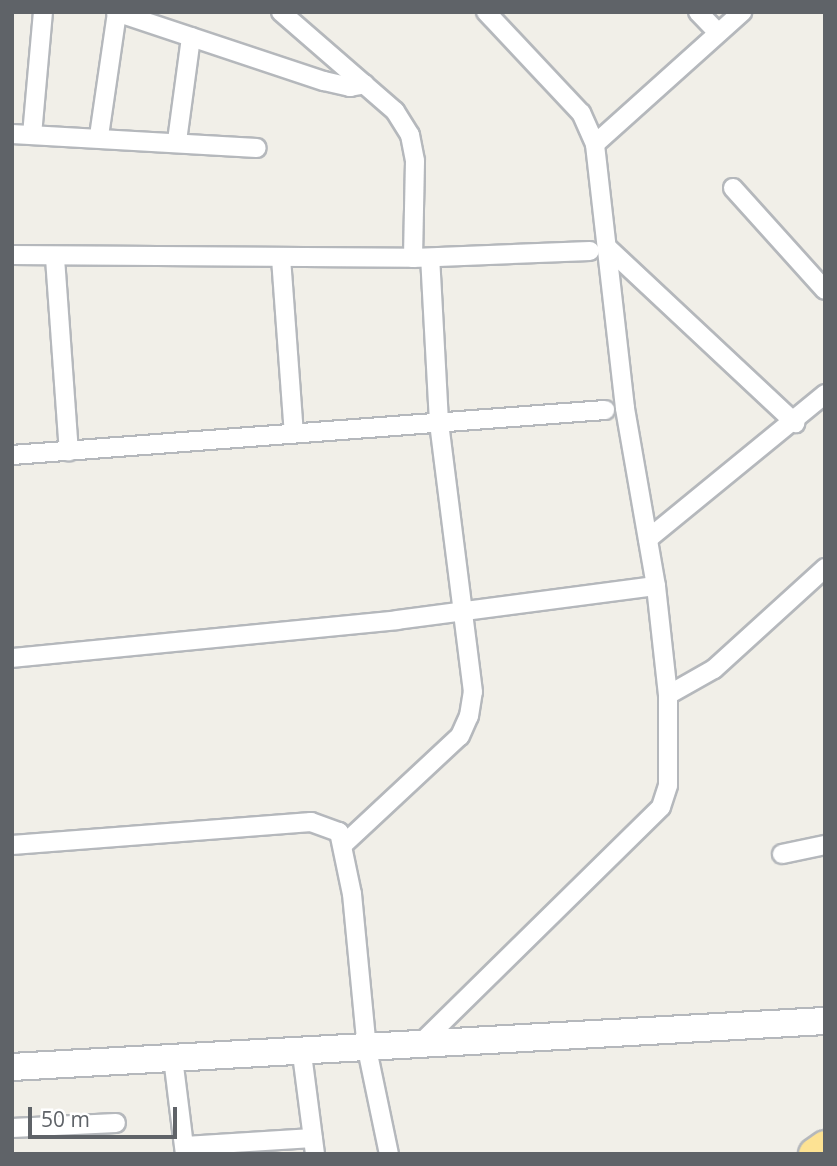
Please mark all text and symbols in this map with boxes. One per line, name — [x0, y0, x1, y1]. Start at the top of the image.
scale bar — [32, 1092, 180, 1136]
text: 50 m — [41, 1105, 90, 1133]

